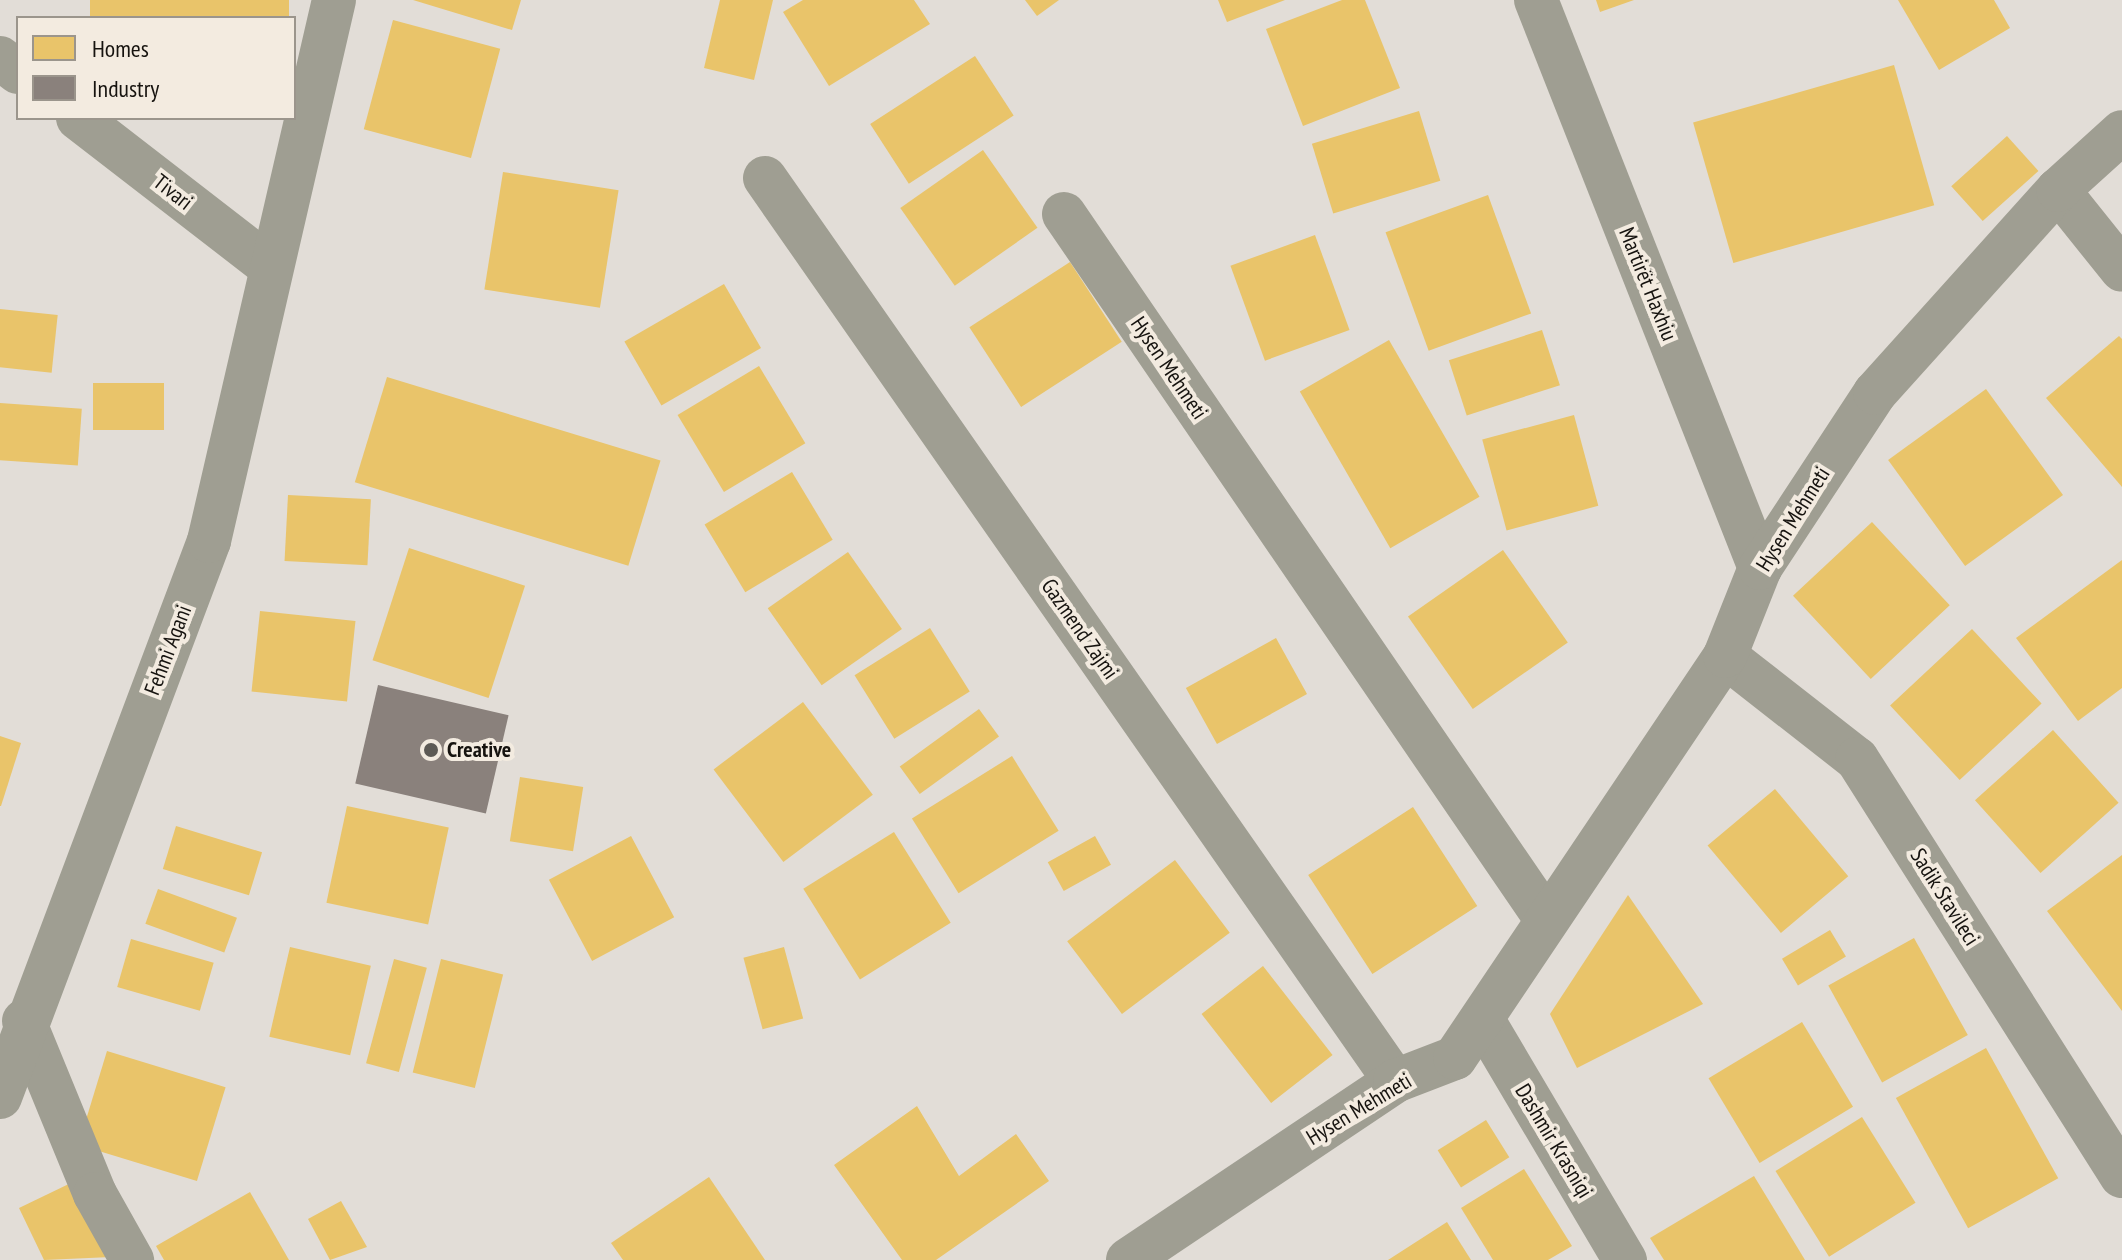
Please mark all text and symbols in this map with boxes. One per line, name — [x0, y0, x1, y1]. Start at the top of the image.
legend — [16, 16, 296, 120]
text: Homes — [92, 33, 149, 64]
text: Industry — [92, 73, 159, 104]
street label: Tivari — [148, 168, 198, 216]
street label: Martirët Haxhiu — [1613, 224, 1683, 344]
street label: Hysen Mehmeti — [1125, 312, 1213, 424]
street label: Hysen Mehmeti — [1751, 462, 1835, 576]
street label: Gazmend Zajmi — [1036, 574, 1124, 684]
street label: Fehmi Agani — [139, 601, 197, 699]
place label: Creative — [447, 737, 511, 763]
marker: Creative — [422, 741, 440, 759]
street label: Sadik Stavileci — [1905, 843, 1985, 951]
street label: Hysen Mehmeti — [1302, 1067, 1416, 1151]
street label: Dashmir Krasniqi — [1510, 1079, 1598, 1203]

